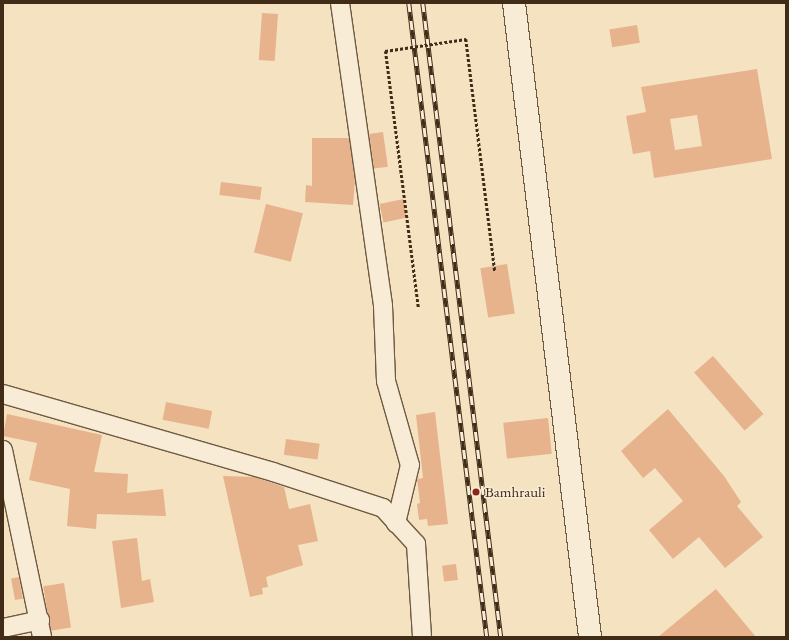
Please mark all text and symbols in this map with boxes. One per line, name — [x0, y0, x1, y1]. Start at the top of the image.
place label: Bamhrauli — [485, 483, 545, 501]
marker: Bamhrauli — [470, 486, 482, 498]

